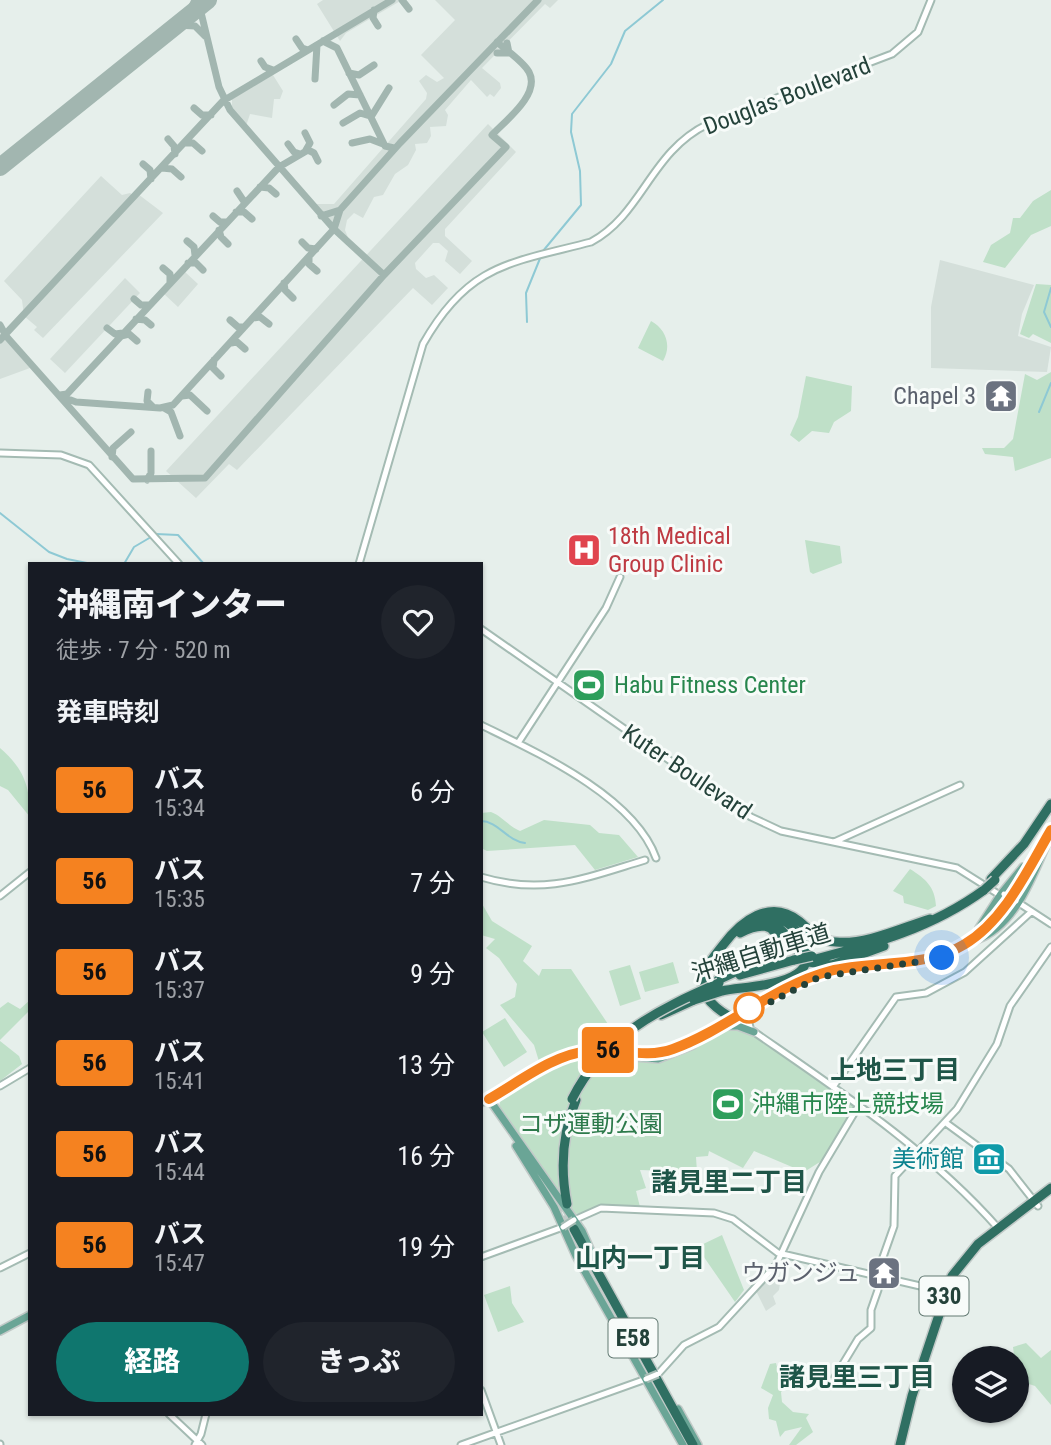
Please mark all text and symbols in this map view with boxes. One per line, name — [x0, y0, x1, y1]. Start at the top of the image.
street label: Douglas Boulevard — [700, 51, 874, 141]
temple icon: Chapel 3 — [982, 377, 1020, 415]
place label: Chapel 3 — [893, 382, 976, 410]
place label: 18th Medical Group Clinic — [608, 522, 731, 578]
hospital icon: 18th Medical Group Clinic — [565, 531, 603, 569]
text: 沖縄南インター — [56, 585, 287, 624]
button: heart — [381, 585, 455, 659]
text: 徒歩 · 7 分 · 520 m — [56, 637, 231, 664]
sports icon: Habu Fitness Center — [570, 666, 608, 704]
place label: Habu Fitness Center — [614, 671, 806, 699]
text: 発車時刻 — [56, 697, 160, 727]
street label: Kuter Boulevard — [617, 719, 757, 825]
text: バス — [154, 764, 206, 794]
text: 56 — [82, 776, 107, 804]
text: 6 分 — [410, 777, 455, 807]
text: 15:34 — [154, 795, 205, 822]
text: バス — [154, 855, 206, 885]
text: 56 — [82, 867, 107, 895]
text: 7 分 — [410, 868, 455, 898]
text: 15:35 — [154, 886, 205, 913]
street label: 沖縄自動車道 — [688, 919, 834, 987]
your location — [924, 940, 959, 975]
text: バス — [154, 946, 206, 976]
text: 56 — [82, 958, 107, 986]
text: 9 分 — [410, 959, 455, 989]
text: 15:37 — [154, 977, 205, 1004]
unlabelled marker — [734, 993, 764, 1023]
line badge: 56 — [576, 1027, 640, 1073]
text: 56 — [596, 1036, 620, 1064]
text: バス — [154, 1037, 206, 1067]
text: 56 — [82, 1049, 107, 1077]
text: 13 分 — [397, 1050, 455, 1080]
district label: 上地三丁目 — [830, 1055, 960, 1085]
text: 15:41 — [154, 1068, 205, 1095]
sports icon: 沖縄市陸上競技場 — [709, 1085, 747, 1123]
place label: 沖縄市陸上競技場 — [752, 1090, 944, 1118]
park label: コザ運動公園 — [519, 1110, 663, 1138]
text: バス — [154, 1128, 206, 1158]
text: 56 — [82, 1140, 107, 1168]
museum icon: 美術館 — [970, 1140, 1008, 1178]
text: 16 分 — [397, 1141, 455, 1171]
place label: 美術館 — [892, 1145, 964, 1173]
text: 15:44 — [154, 1159, 205, 1186]
district label: 諸見里二丁目 — [651, 1167, 807, 1197]
text: バス — [154, 1219, 206, 1249]
text: 56 — [82, 1231, 107, 1259]
text: 19 分 — [397, 1232, 455, 1262]
district label: 山内一丁目 — [575, 1243, 705, 1273]
text: 15:47 — [154, 1250, 205, 1277]
temple icon: ウガンジュ — [865, 1254, 903, 1292]
place label: ウガンジュ — [742, 1259, 860, 1287]
road number: 330 — [920, 1276, 968, 1316]
road number: E58 — [608, 1318, 658, 1358]
button: 経路 — [56, 1322, 249, 1402]
button: きっぷ — [263, 1322, 455, 1402]
map controls — [952, 1346, 1029, 1423]
button: layers — [952, 1346, 1029, 1423]
district label: 諸見里三丁目 — [779, 1362, 935, 1392]

